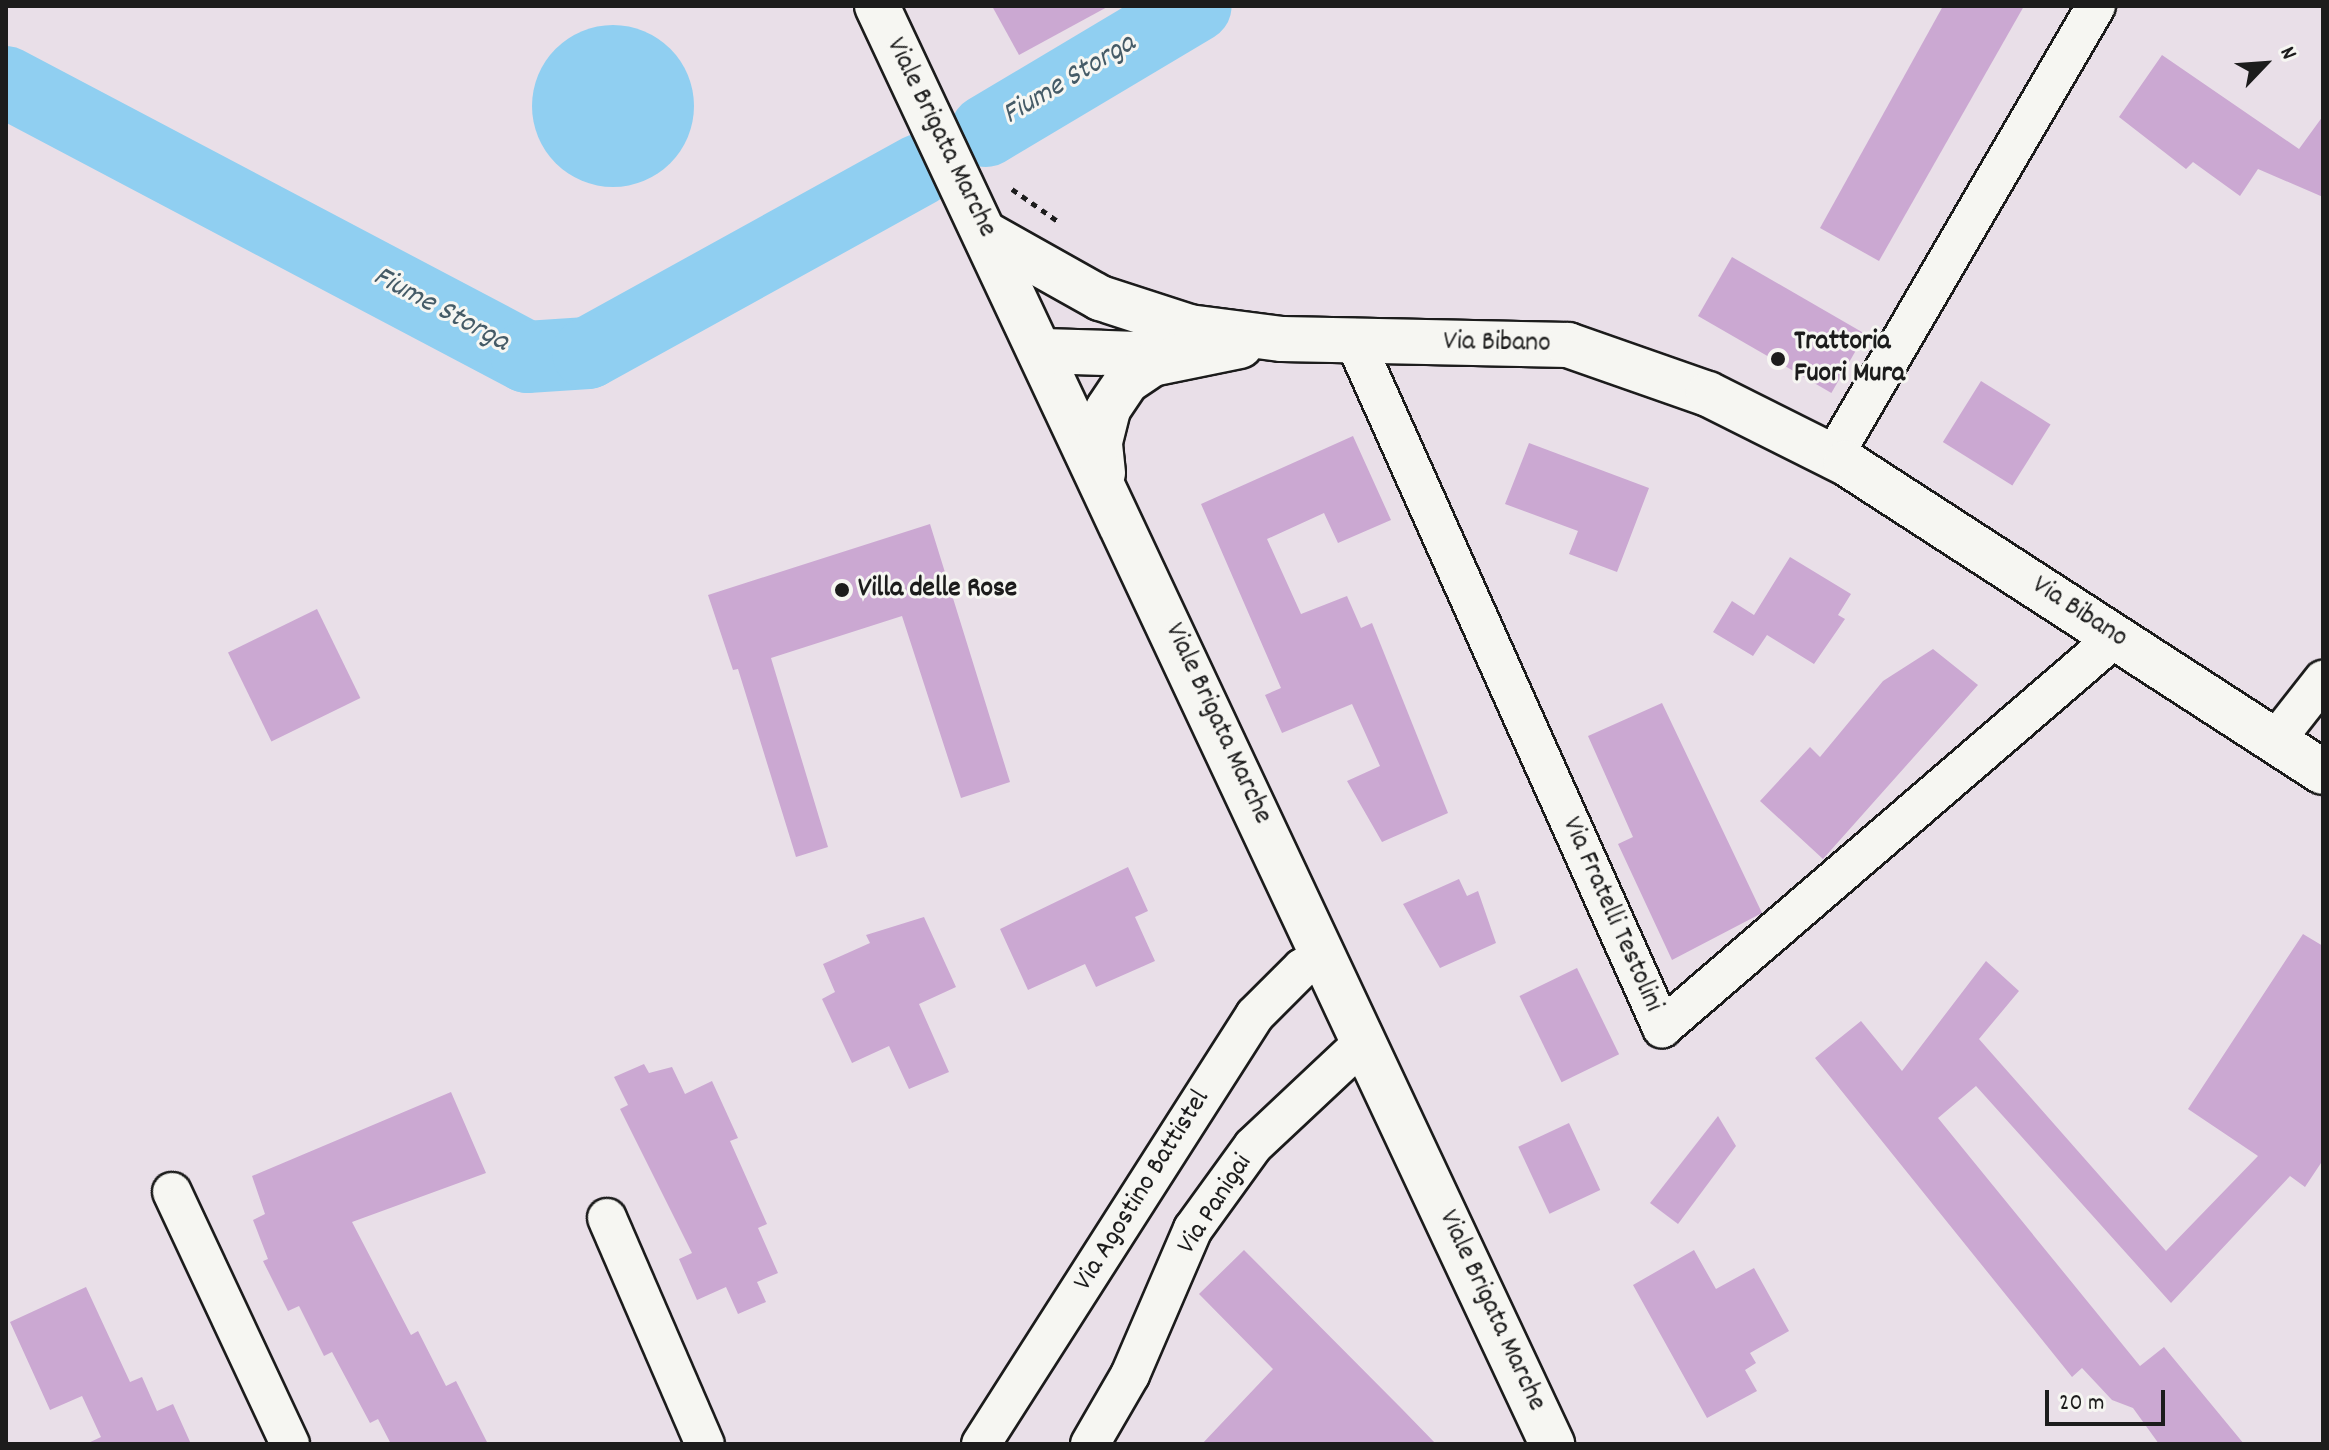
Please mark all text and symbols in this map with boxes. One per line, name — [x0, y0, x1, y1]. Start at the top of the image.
north arrow — [2225, 24, 2305, 104]
water label: Fiume Storga — [997, 27, 1143, 135]
street label: Viale Brigata Marche — [877, 33, 1003, 243]
text: N — [2271, 42, 2304, 65]
water label: Fiume Storga — [366, 260, 514, 362]
street label: Via Bibano — [1443, 326, 1551, 362]
place label: Trattoria Fuori Mura — [1794, 326, 1905, 392]
marker: Trattoria Fuori Mura — [1769, 350, 1787, 368]
street label: Via Bibano — [2025, 570, 2133, 656]
place label: Villa delle Rose — [858, 573, 1017, 607]
marker: Villa delle Rose — [833, 581, 851, 599]
street label: Viale Brigata Marche — [1156, 618, 1278, 830]
street label: Via Fratelli Testolini — [1553, 812, 1669, 1018]
street label: Via Agostino Battistel — [1068, 1084, 1218, 1298]
street label: Via Panigai — [1171, 1149, 1261, 1261]
street label: Viale Brigata Marche — [1430, 1205, 1552, 1417]
scale bar — [2049, 1374, 2169, 1424]
text: 20 m — [2059, 1387, 2105, 1421]

